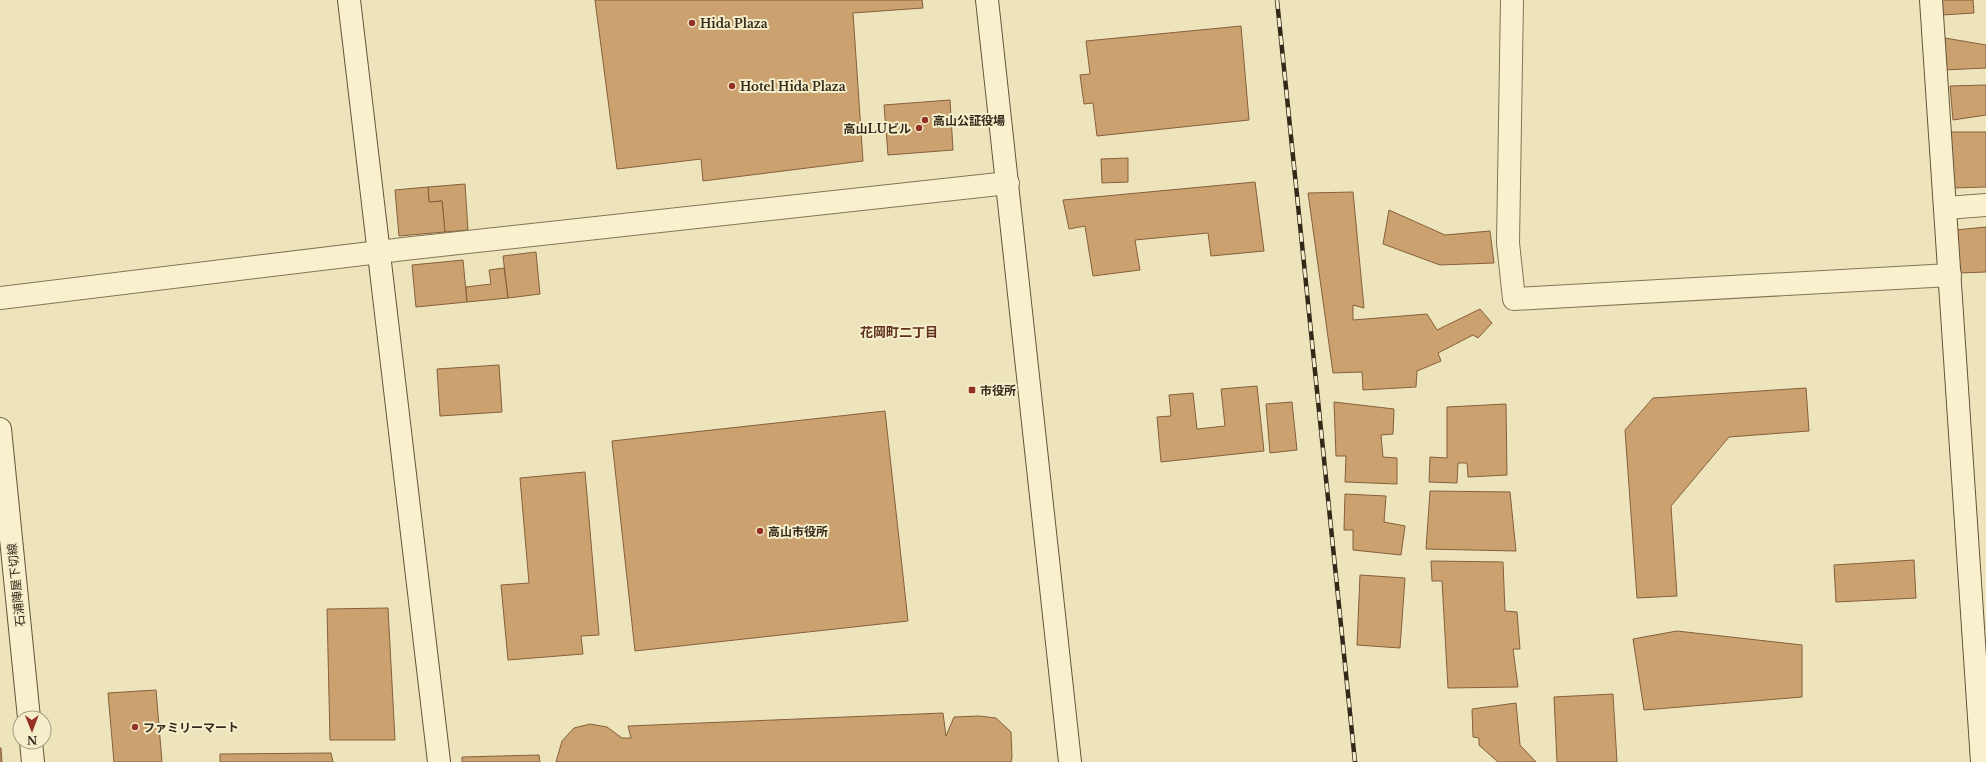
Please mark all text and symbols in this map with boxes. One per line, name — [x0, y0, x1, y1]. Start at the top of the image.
place label: Hida Plaza — [700, 16, 768, 31]
marker: Hida Plaza — [687, 18, 697, 28]
place label: Hotel Hida Plaza — [740, 79, 846, 94]
marker: Hotel Hida Plaza — [727, 81, 737, 91]
place label: 高山公証役場 — [933, 113, 1005, 128]
marker: 高山公証役場 — [920, 115, 930, 125]
place label: 高山LUビル — [844, 121, 911, 136]
marker: 高山LUビル — [914, 123, 924, 133]
district label: 花岡町二丁目 — [860, 324, 938, 341]
place label: 市役所 — [980, 383, 1016, 398]
marker: 市役所 — [967, 385, 977, 395]
place label: 高山市役所 — [768, 524, 828, 539]
marker: 高山市役所 — [755, 526, 765, 536]
street label: 石浦陣屋下切線 — [4, 542, 28, 628]
north arrow — [12, 710, 52, 750]
place label: ファミリーマート — [143, 720, 239, 735]
marker: ファミリーマート — [130, 722, 140, 732]
text: N — [26, 733, 37, 747]

